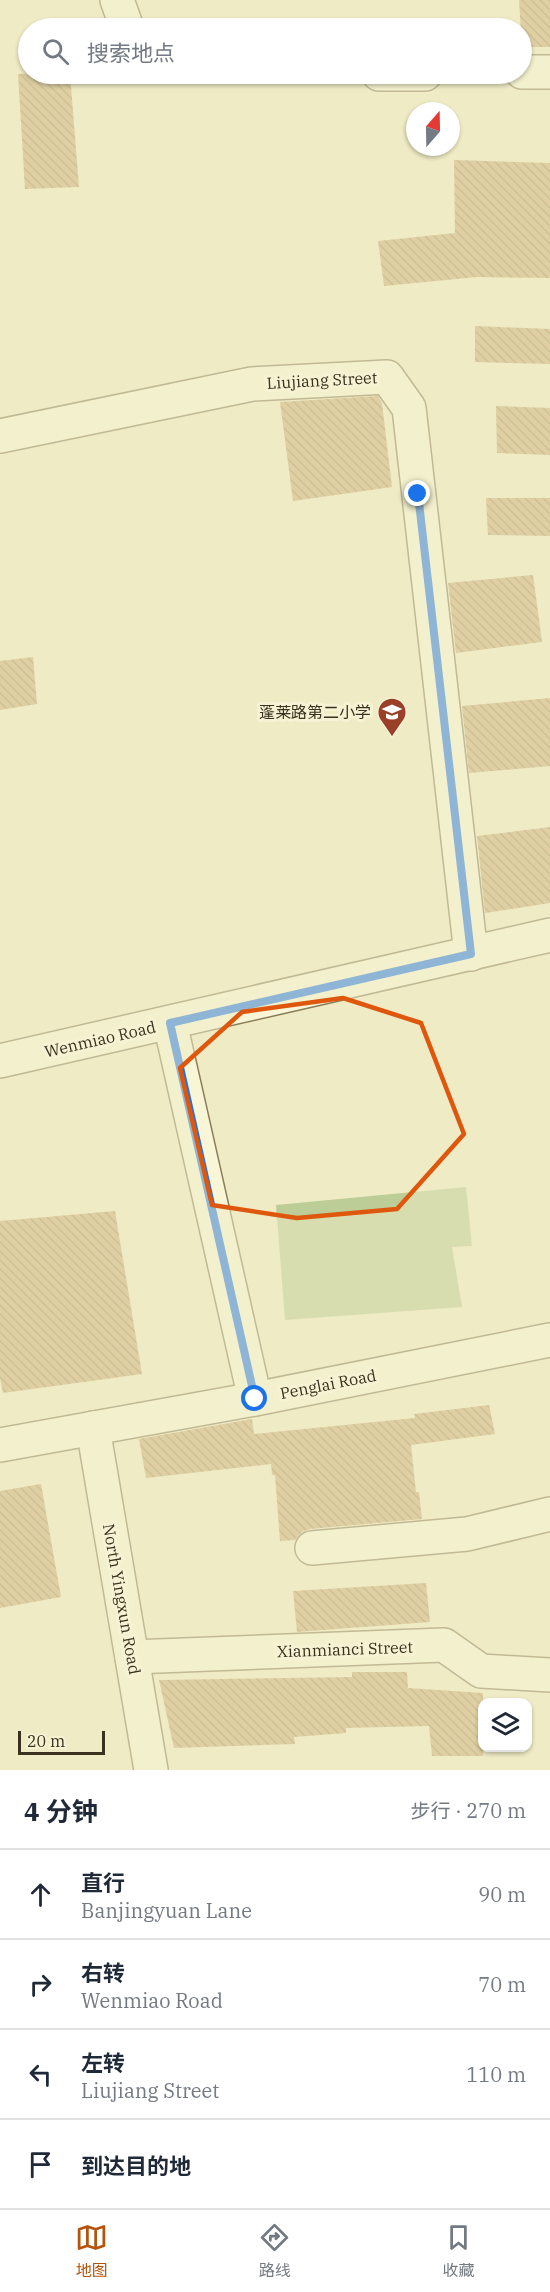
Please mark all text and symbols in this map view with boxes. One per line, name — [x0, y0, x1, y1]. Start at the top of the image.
search box — [18, 18, 532, 84]
icon: search — [39, 35, 72, 68]
text: 搜索地点 — [87, 38, 175, 67]
north arrow — [406, 102, 460, 156]
street label: Liujiang Street — [266, 367, 378, 393]
route end — [404, 480, 430, 506]
school or university icon: 蓬莱路第二小学 — [376, 696, 408, 738]
place label: 蓬莱路第二小学 — [259, 702, 371, 722]
street label: Wenmiao Road — [42, 1016, 158, 1062]
street label: Penglai Road — [278, 1365, 378, 1403]
route start — [241, 1385, 267, 1411]
street label: North Yingxun Road — [99, 1522, 145, 1676]
street label: Xianmianci Street — [277, 1637, 414, 1661]
map controls — [478, 1698, 532, 1752]
button: layers — [478, 1698, 532, 1752]
scale bar — [18, 1728, 105, 1756]
text: 20 m — [27, 1731, 65, 1751]
text: 4 分钟 — [24, 1794, 98, 1828]
text: 步行 · 270 m — [411, 1797, 526, 1824]
text: 直行 — [81, 1868, 125, 1897]
icon: ahead — [24, 1878, 57, 1911]
text: 90 m — [478, 1881, 526, 1908]
text: Banjingyuan Lane — [81, 1897, 252, 1924]
text: 右转 — [81, 1958, 125, 1987]
icon: right — [24, 1968, 57, 2001]
text: 70 m — [478, 1971, 526, 1998]
text: Wenmiao Road — [81, 1987, 223, 2014]
text: 左转 — [81, 2048, 125, 2077]
icon: left — [24, 2058, 57, 2091]
text: 110 m — [466, 2061, 526, 2088]
text: Liujiang Street — [81, 2077, 219, 2104]
icon: arrive — [24, 2148, 57, 2181]
text: 到达目的地 — [81, 2151, 191, 2180]
tab: 地图 — [75, 2221, 108, 2281]
tab: 路线 — [258, 2221, 291, 2281]
tab: 收藏 — [442, 2221, 475, 2281]

